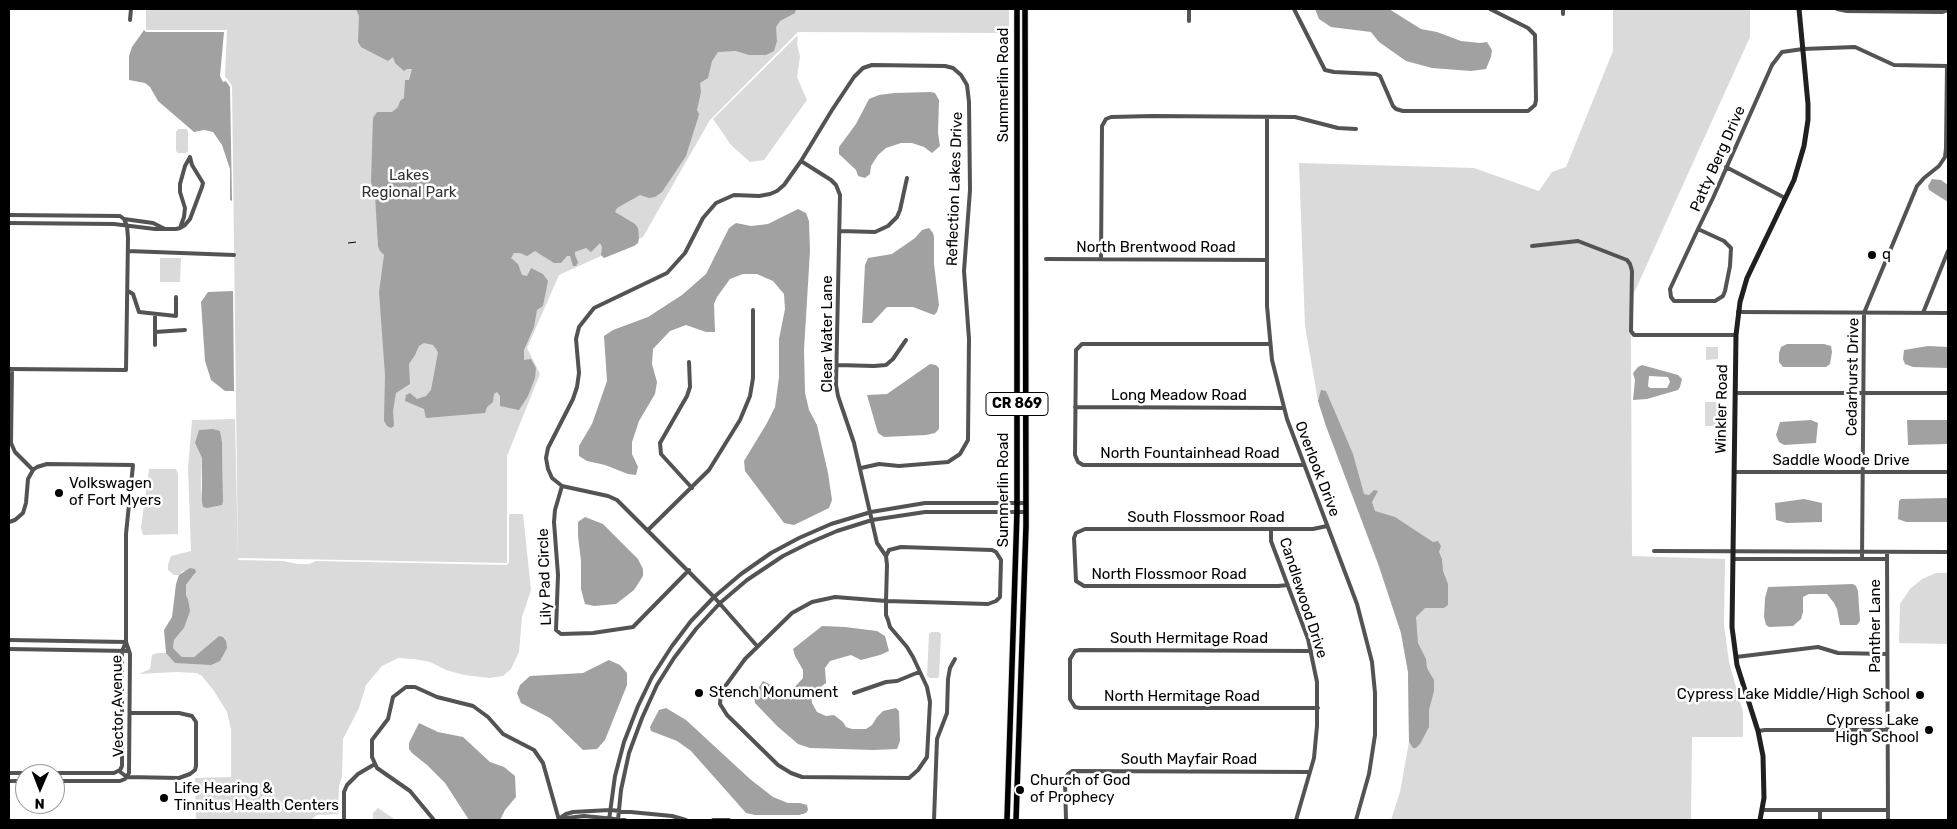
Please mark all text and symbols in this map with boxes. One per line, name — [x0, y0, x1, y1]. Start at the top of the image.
street label: Summerlin Road — [995, 28, 1013, 142]
street label: Patty Berg Drive — [1687, 103, 1749, 215]
street label: Reflection Lakes Drive — [943, 111, 967, 267]
park label: Lakes Regional Park — [361, 167, 457, 202]
street label: North Brentwood Road — [1076, 239, 1236, 257]
place label: q — [1882, 246, 1891, 264]
marker: q — [1866, 249, 1878, 261]
street label: Clear Water Lane — [819, 275, 837, 393]
street label: Cedarhurst Drive — [1843, 318, 1863, 436]
street label: Winkler Road — [1712, 364, 1732, 454]
street label: Long Meadow Road — [1111, 387, 1247, 405]
road number: CR 869 — [986, 392, 1048, 416]
street label: Overlook Drive — [1291, 419, 1343, 519]
street label: Summerlin Road — [995, 433, 1013, 547]
street label: North Fountainhead Road — [1100, 445, 1280, 463]
street label: Saddle Woode Drive — [1772, 452, 1910, 470]
place label: Volkswagen of Fort Myers — [69, 475, 161, 510]
marker: Volkswagen of Fort Myers — [53, 487, 65, 499]
street label: South Flossmoor Road — [1127, 509, 1285, 527]
street label: Lily Pad Circle — [534, 528, 556, 626]
street label: Candlewood Drive — [1275, 535, 1331, 661]
street label: North Flossmoor Road — [1091, 566, 1247, 584]
street label: Panther Lane — [1867, 579, 1885, 673]
street label: South Hermitage Road — [1110, 630, 1268, 648]
street label: Vector Avenue — [108, 655, 128, 757]
place label: Stench Monument — [709, 684, 838, 702]
place label: Cypress Lake Middle/High School — [1677, 686, 1910, 704]
marker: Stench Monument — [693, 687, 705, 699]
street label: North Hermitage Road — [1104, 688, 1260, 706]
marker: Cypress Lake Middle/High School — [1914, 689, 1926, 701]
place label: Cypress Lake High School — [1826, 712, 1919, 747]
marker: Cypress Lake High School — [1923, 724, 1935, 736]
street label: South Mayfair Road — [1121, 751, 1257, 769]
north arrow — [15, 764, 65, 814]
place label: Church of God of Prophecy — [1030, 772, 1131, 807]
place label: Life Hearing & Tinnitus Health Centers — [174, 780, 339, 815]
marker: Church of God of Prophecy — [1014, 784, 1026, 796]
marker: Life Hearing & Tinnitus Health Centers — [158, 792, 170, 804]
text: N — [35, 795, 45, 812]

